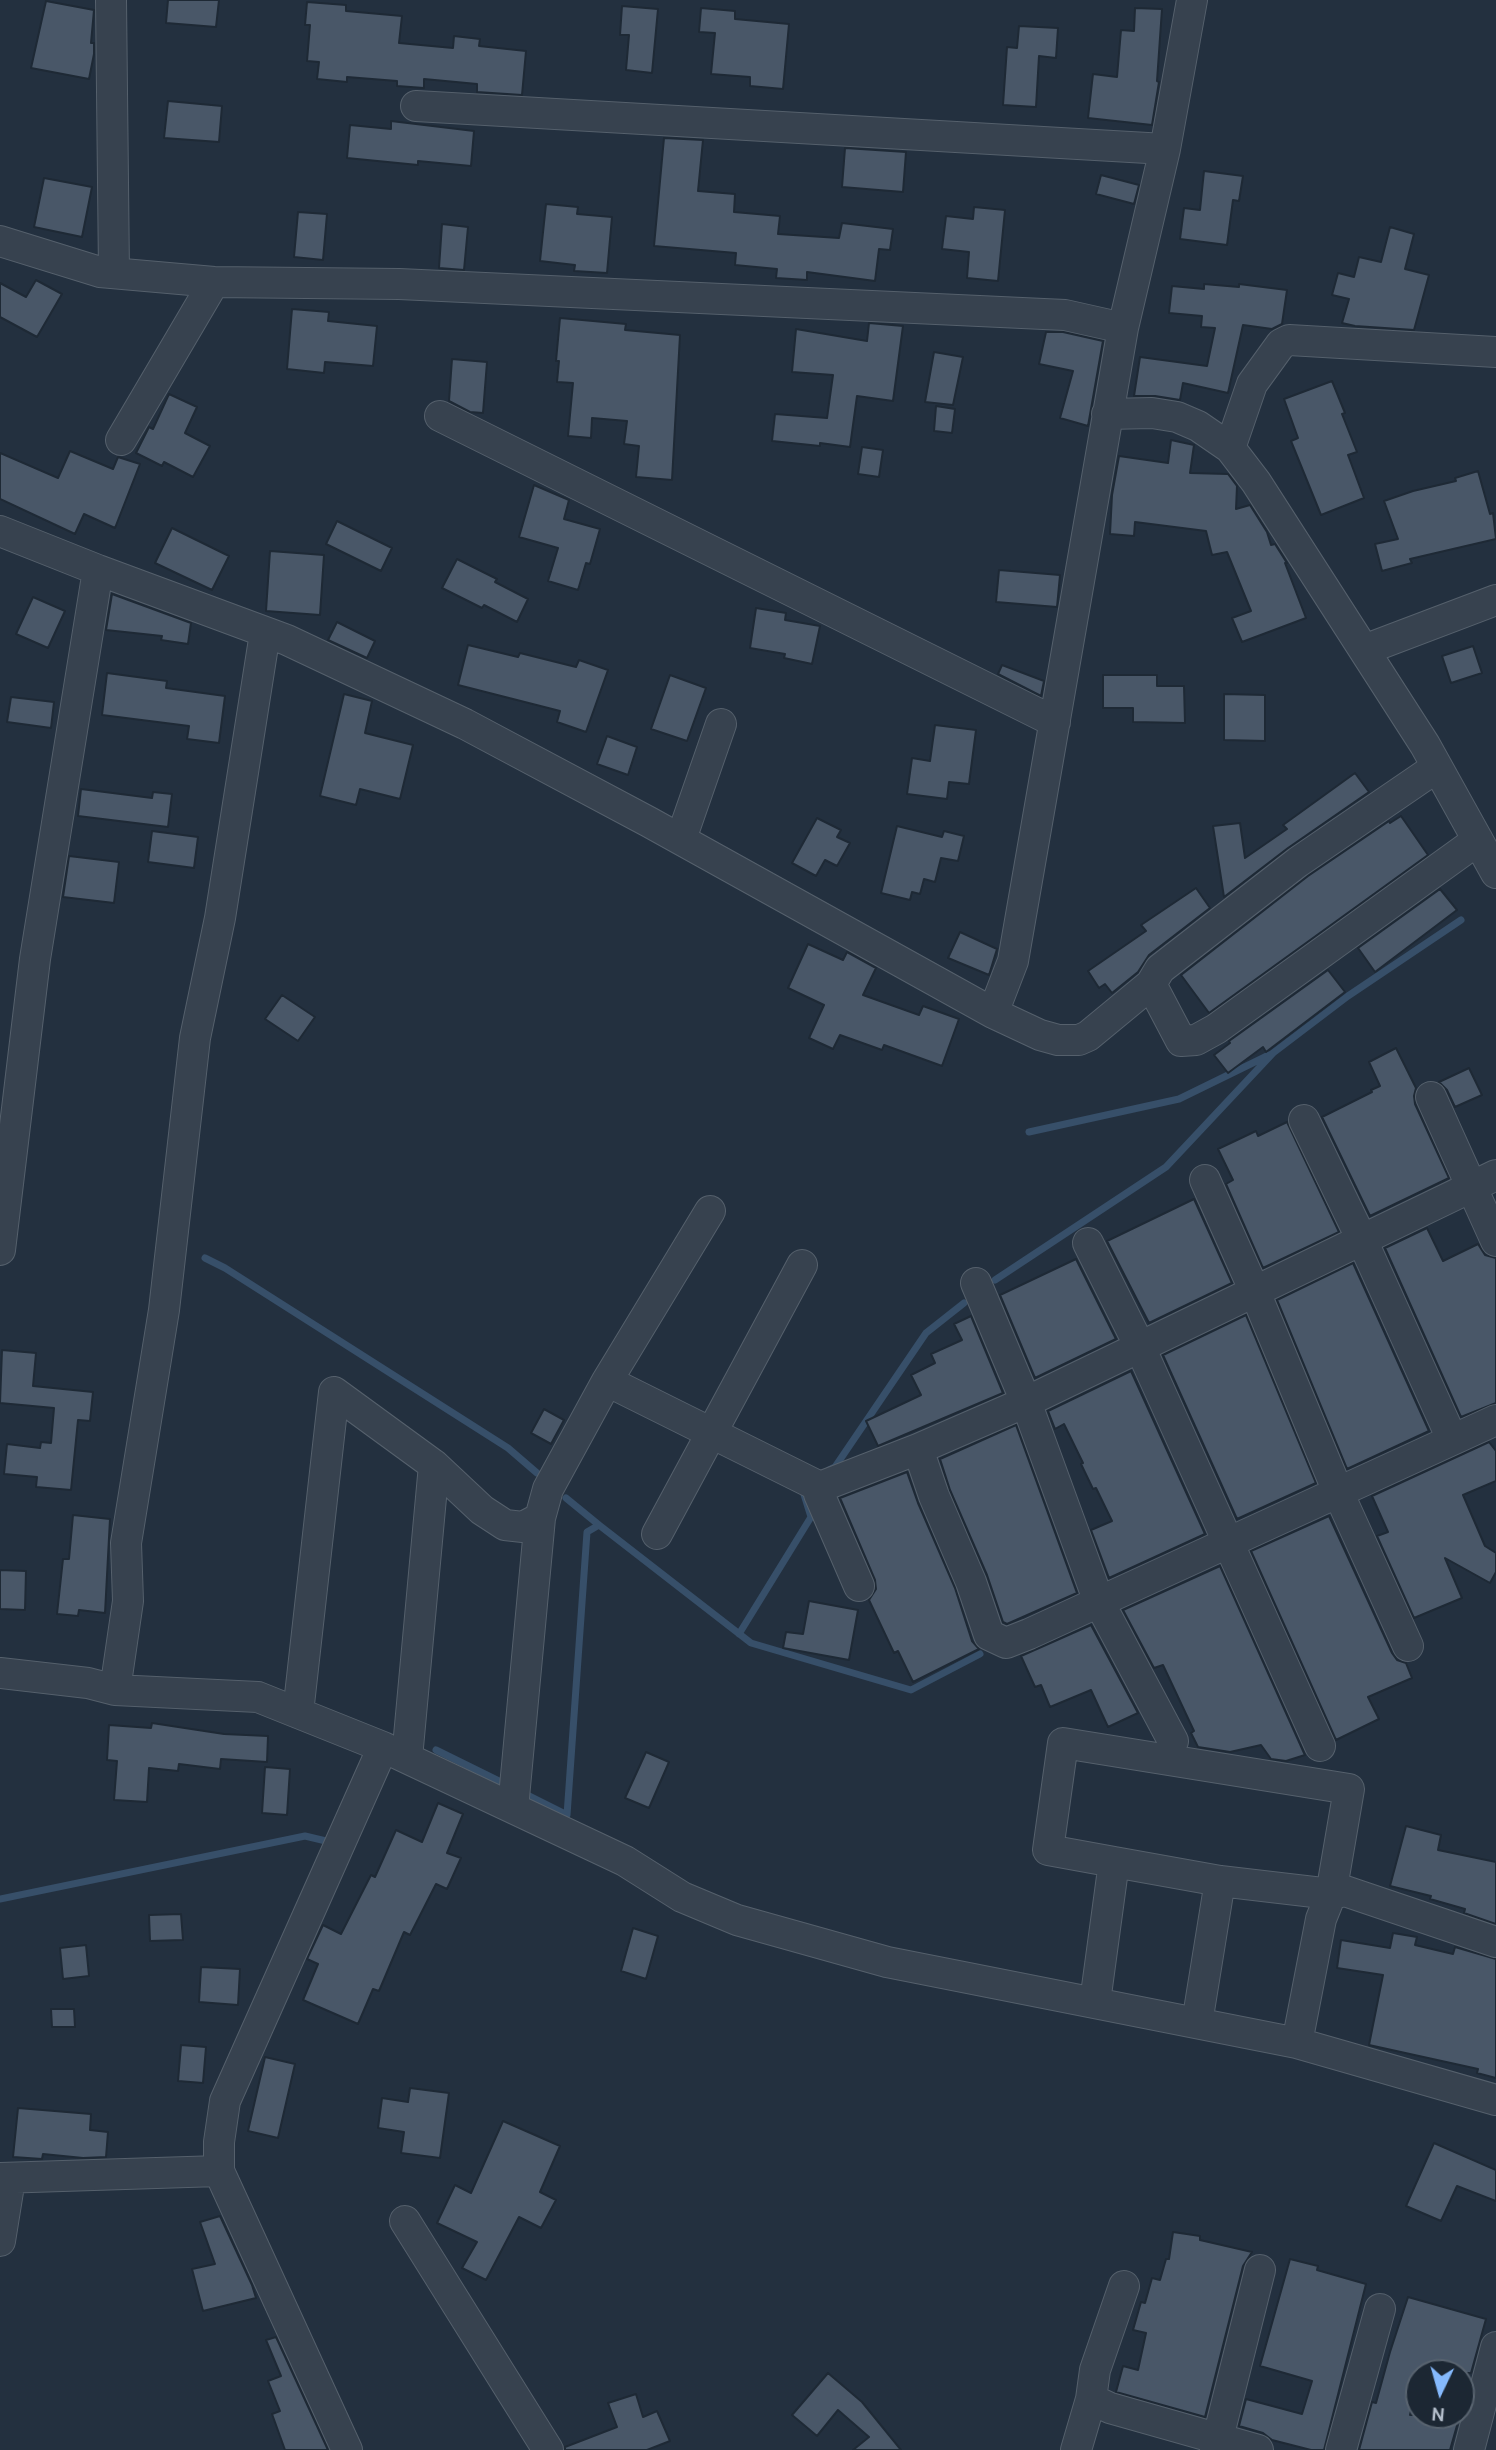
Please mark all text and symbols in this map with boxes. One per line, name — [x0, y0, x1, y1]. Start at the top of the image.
north arrow — [1405, 2359, 1475, 2429]
text: N — [1430, 2400, 1446, 2425]

